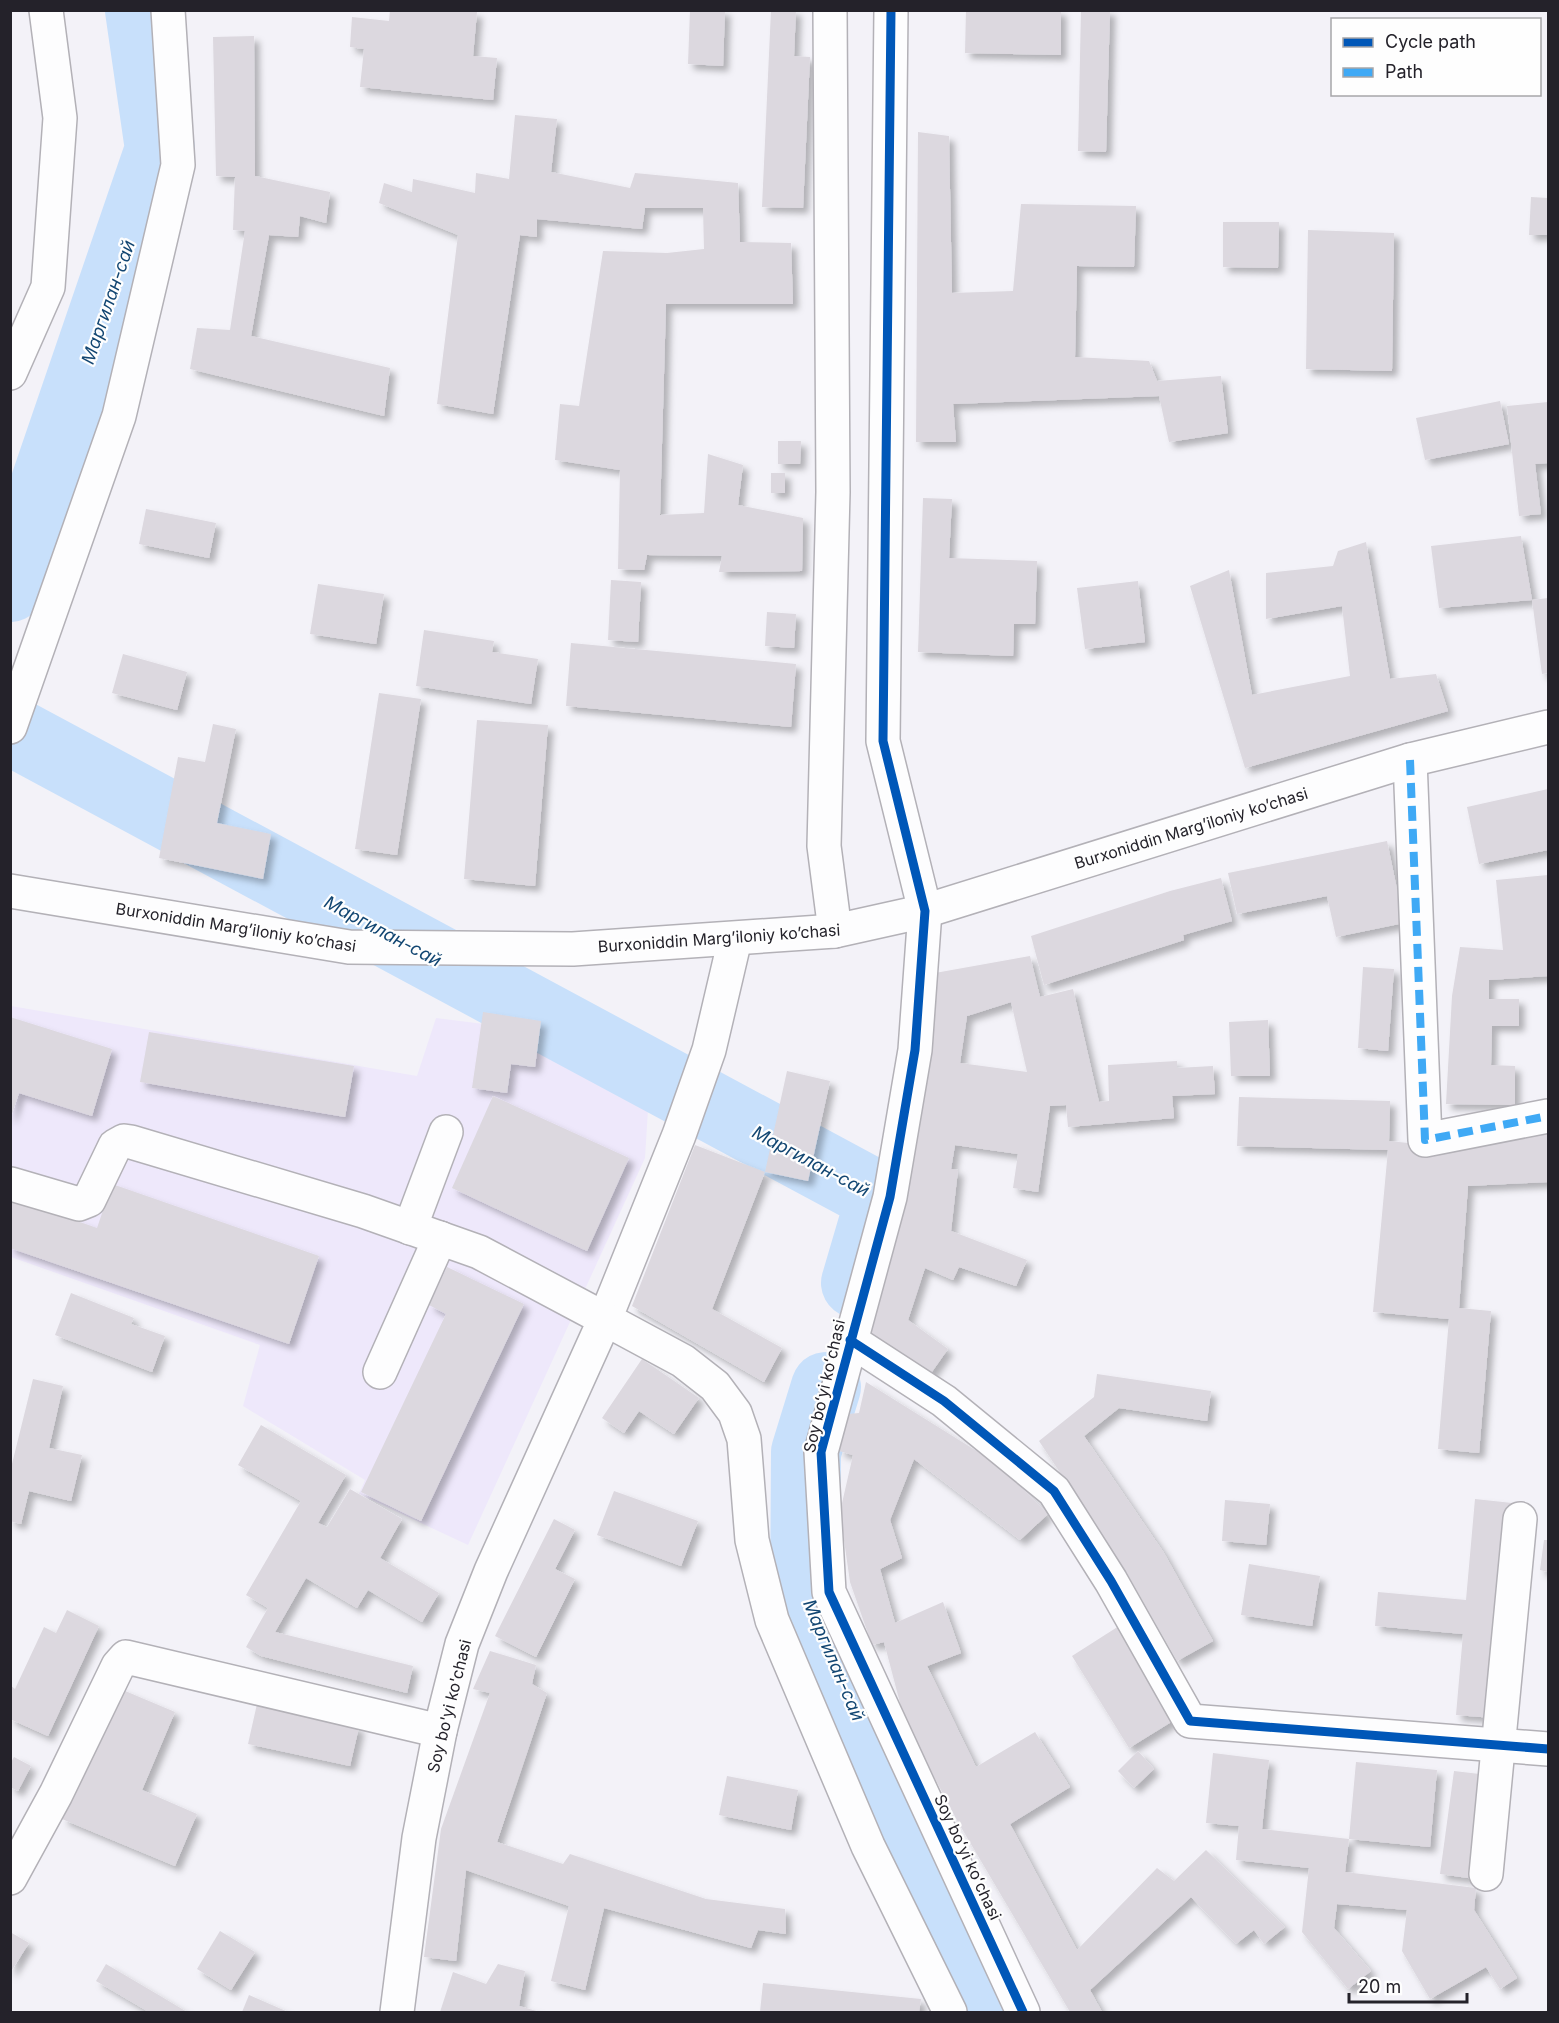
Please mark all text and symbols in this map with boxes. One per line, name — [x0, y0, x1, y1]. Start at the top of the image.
legend — [1331, 18, 1541, 96]
text: Cycle path — [1385, 31, 1476, 52]
text: Path — [1385, 61, 1423, 82]
water label: Маргилан-сай — [77, 237, 139, 367]
street label: Burxoniddin Marg’iloniy ko’chasi — [1072, 783, 1310, 873]
water label: Маргилан-сай — [321, 891, 445, 971]
street label: Burxoniddin Marg’iloniy ko’chasi — [114, 898, 358, 956]
street label: Burxoniddin Marg’iloniy ko’chasi — [597, 920, 841, 956]
water label: Маргилан-сай — [749, 1121, 873, 1201]
street label: Soy boʻyi koʻchasi — [799, 1317, 849, 1455]
water label: Маргилан-сай — [799, 1596, 869, 1724]
street label: Soy bo'yi ko'chasi — [423, 1637, 475, 1775]
street label: Soy boʻyi koʻchasi — [930, 1791, 1006, 1923]
scale bar — [1349, 1966, 1468, 2004]
text: 20 m — [1358, 1976, 1401, 1997]

